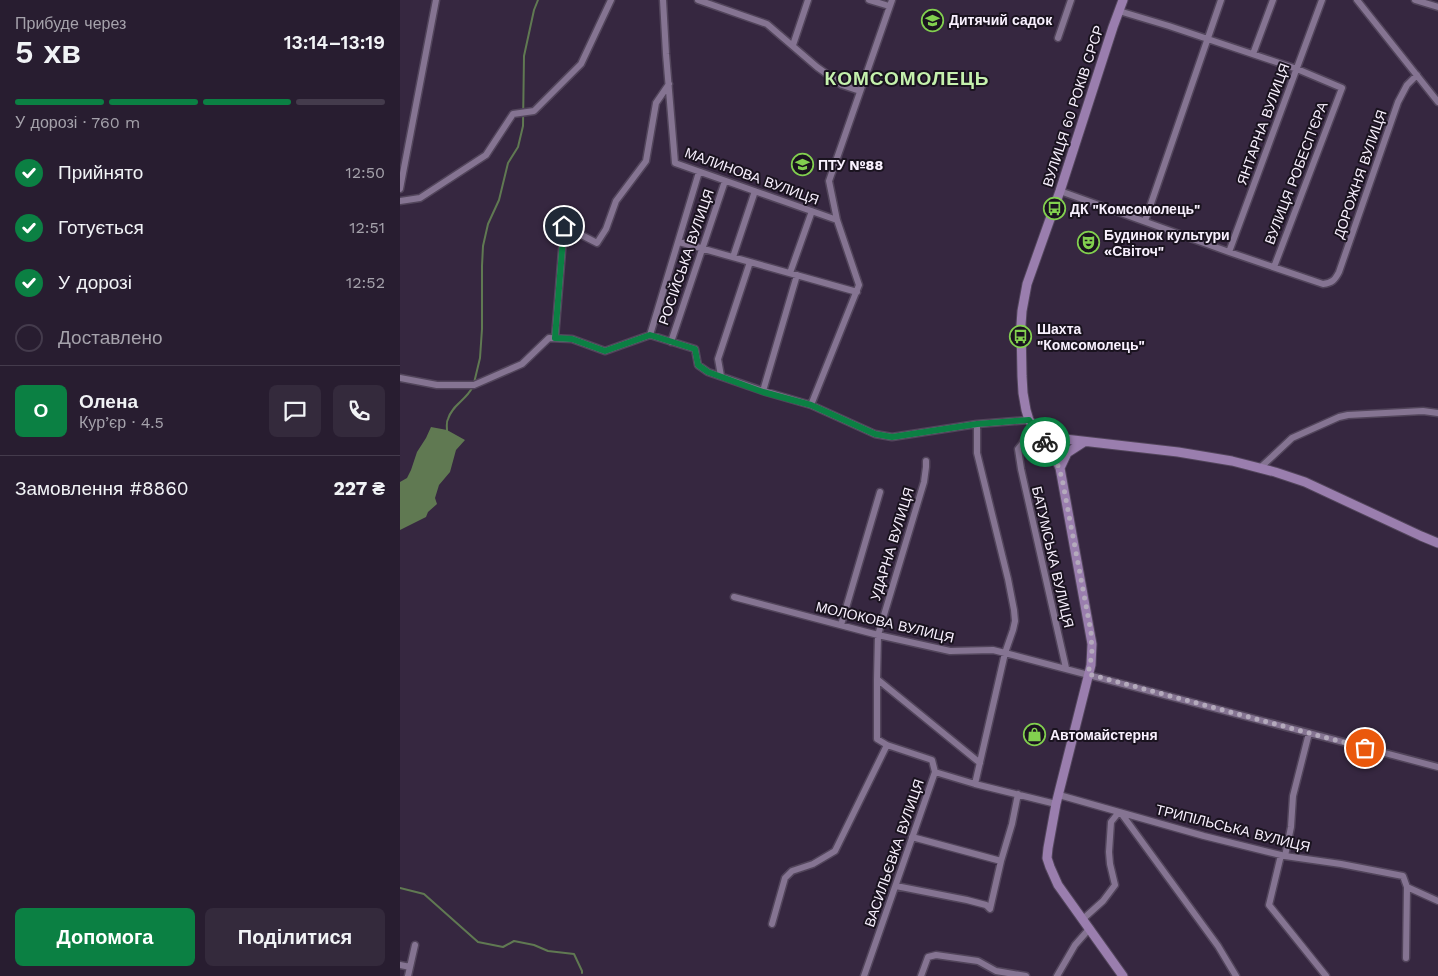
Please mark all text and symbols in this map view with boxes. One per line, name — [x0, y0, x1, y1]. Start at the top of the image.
school or university icon: Дитячий садок — [921, 8, 945, 32]
place label: Дитячий садок — [949, 12, 1053, 28]
text: Прибуде через — [15, 14, 126, 33]
street label: ВУЛИЦЯ 60 РОКІВ СРСР — [1039, 23, 1107, 189]
text: 13:14–13:19 — [284, 31, 385, 54]
text: 5 хв — [15, 33, 81, 71]
street label: ЯНТАРНА ВУЛИЦЯ — [1234, 61, 1292, 187]
district label: КОМСОМОЛЕЦЬ — [825, 67, 989, 90]
street label: ВУЛИЦЯ РОБЕСП'ЄРА — [1261, 99, 1331, 247]
street label: ДОРОЖНЯ ВУЛИЦЯ — [1330, 108, 1390, 240]
text: У дорозі · 760 m — [15, 113, 140, 132]
street label: МАЛИНОВА ВУЛИЦЯ — [683, 144, 821, 208]
school or university icon: ПТУ №88 — [790, 153, 814, 177]
place label: ПТУ №88 — [818, 157, 883, 173]
icon: check — [15, 159, 43, 187]
text: Прийнято — [58, 161, 143, 184]
text: 12:50 — [345, 163, 385, 182]
street label: РОСІЙСЬКА ВУЛИЦЯ — [654, 187, 717, 327]
bus stop icon: ДК "Комсомолець" — [1042, 197, 1066, 221]
place label: ДК "Комсомолець" — [1070, 201, 1200, 217]
pin — [543, 205, 585, 247]
icon: home — [550, 212, 578, 240]
icon: check — [15, 214, 43, 242]
text: Готується — [58, 216, 144, 239]
text: 12:51 — [349, 218, 385, 237]
place label: Будинок культури «Світоч" — [1104, 227, 1230, 259]
theatre icon: Будинок культури «Світоч" — [1076, 231, 1100, 255]
icon: check — [15, 269, 43, 297]
text: У дорозі — [58, 271, 132, 294]
text: 12:52 — [346, 273, 385, 292]
place label: Шахта "Комсомолець" — [1037, 321, 1145, 353]
bus stop icon: Шахта "Комсомолець" — [1009, 325, 1033, 349]
text: Доставлено — [58, 326, 163, 349]
button: chat — [269, 385, 321, 437]
button: phone — [333, 385, 385, 437]
text: Олена — [79, 390, 138, 413]
text: О — [34, 399, 48, 422]
text: Кур’єр · 4.5 — [79, 413, 164, 432]
courier — [1020, 417, 1070, 467]
icon: bike — [1031, 428, 1059, 456]
text: Замовлення #8860 — [15, 477, 189, 500]
text: 227 ₴ — [333, 477, 385, 500]
street label: УДАРНА ВУЛИЦЯ — [867, 485, 917, 603]
street label: БАТУМСЬКА ВУЛИЦЯ — [1029, 485, 1077, 629]
street label: МОЛОКОВА ВУЛИЦЯ — [814, 598, 956, 646]
shop icon: Автомайстерня — [1022, 723, 1046, 747]
place label: Автомайстерня — [1050, 727, 1158, 743]
pin — [1344, 727, 1386, 769]
icon: bag — [1351, 734, 1379, 762]
street label: ВАСИЛЬЄВКА ВУЛИЦЯ — [861, 777, 927, 929]
street label: ТРИПІЛЬСЬКА ВУЛИЦЯ — [1154, 801, 1312, 855]
button: Допомога — [15, 908, 195, 966]
button: Поділитися — [205, 908, 385, 966]

